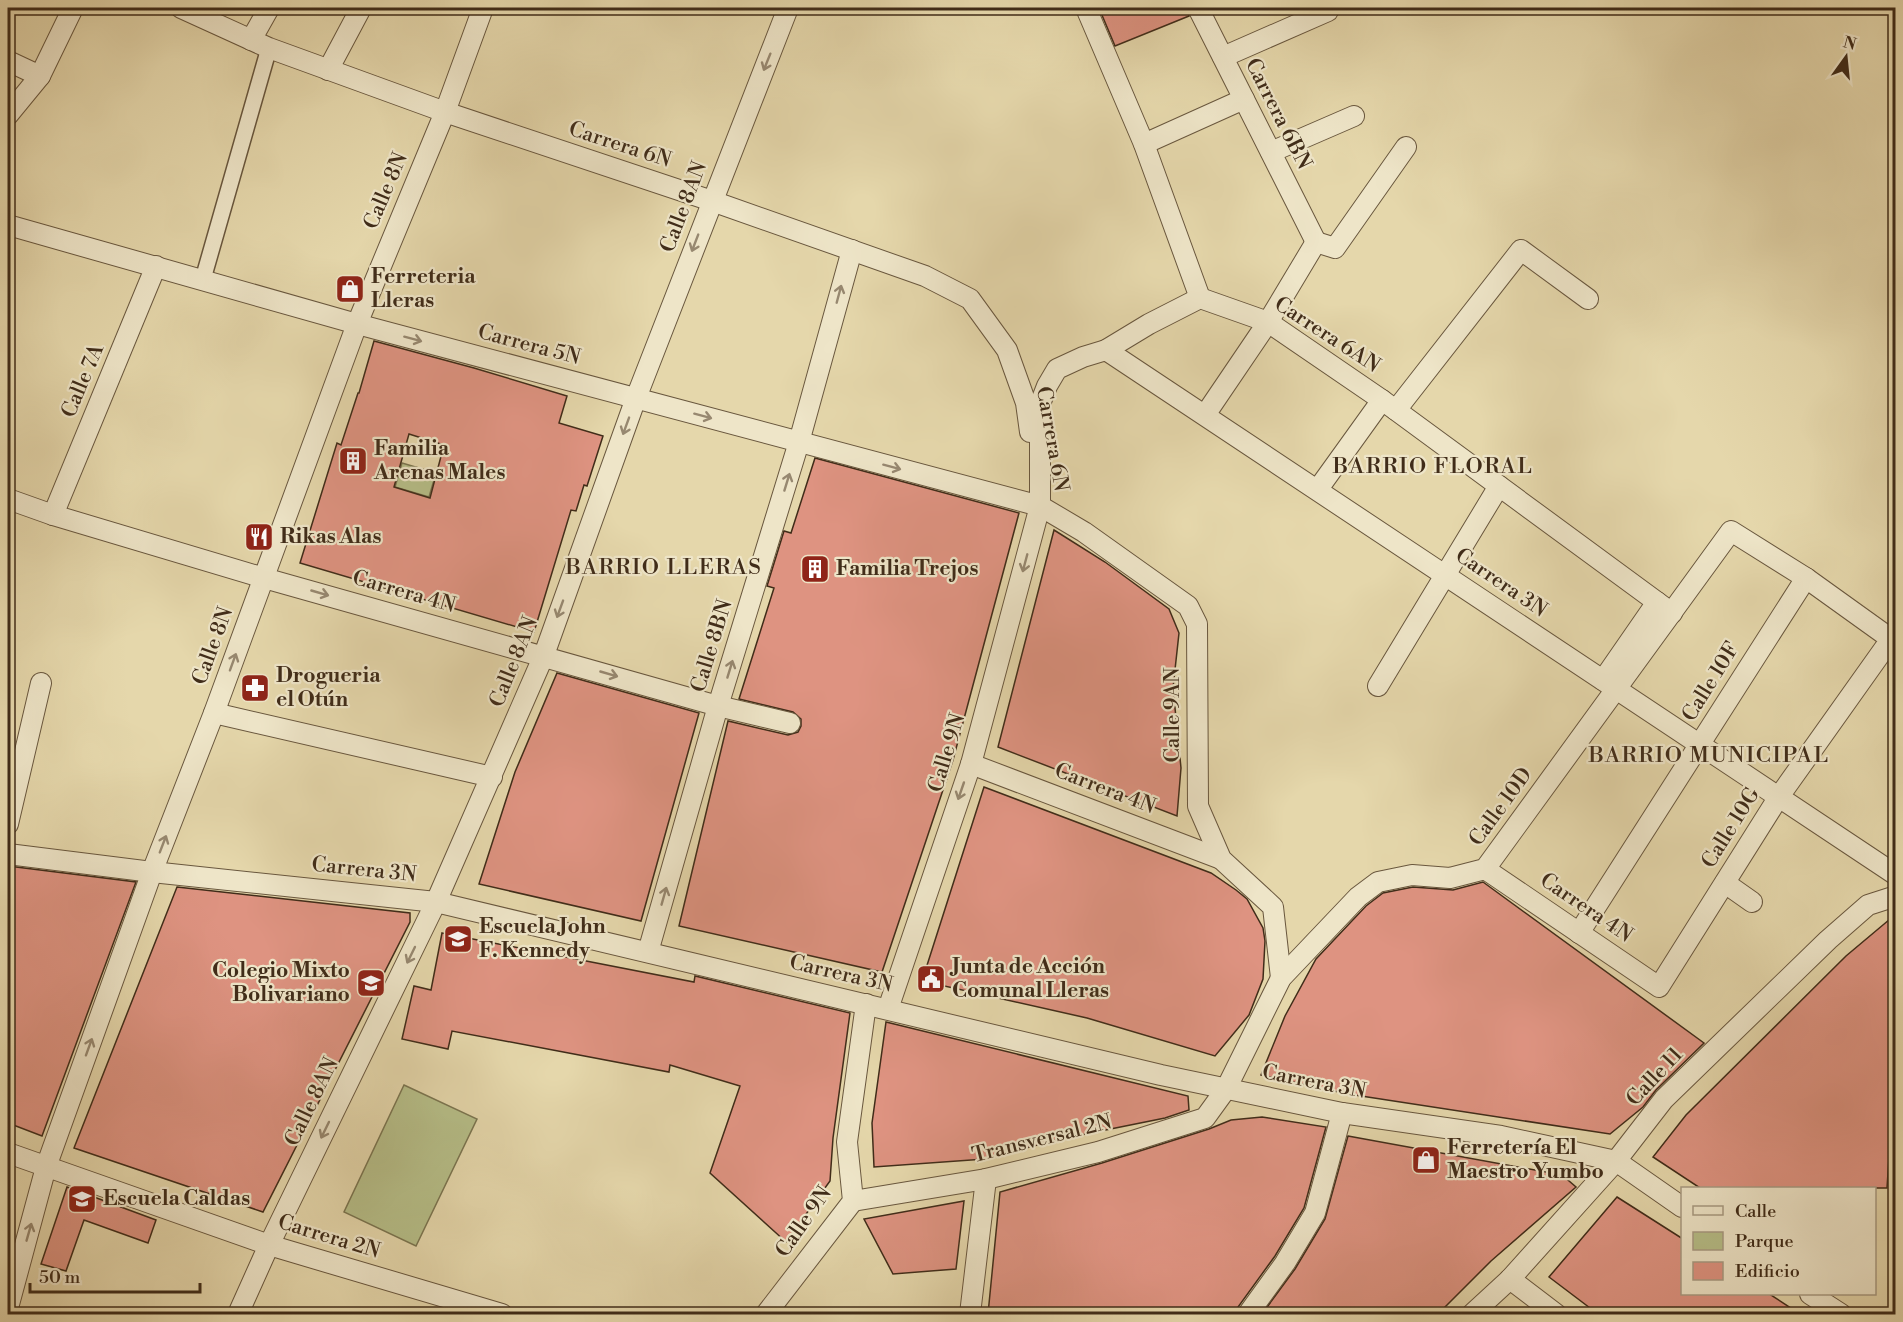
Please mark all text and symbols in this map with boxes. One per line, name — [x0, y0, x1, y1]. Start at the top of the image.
north arrow — [1816, 27, 1876, 87]
text: N — [1841, 32, 1859, 55]
one-way arrow — [761, 52, 772, 71]
street label: Carrera 6BN — [1239, 54, 1317, 174]
street label: Carrera 6N — [565, 116, 675, 174]
street label: Calle 8N — [358, 148, 414, 233]
street label: Calle 8AN — [655, 158, 713, 256]
one-way arrow — [689, 234, 700, 252]
place label: Ferreteria Lleras — [371, 264, 476, 314]
shop icon: Ferreteria Lleras — [334, 273, 366, 305]
one-way arrow — [834, 285, 846, 304]
street label: Carrera 6AN — [1269, 291, 1385, 379]
street label: Carrera 5N — [475, 319, 584, 371]
one-way arrow — [403, 333, 422, 345]
street label: Calle 7A — [56, 340, 110, 422]
street label: Carrera 6N — [1030, 384, 1074, 494]
one-way arrow — [693, 411, 712, 423]
one-way arrow — [619, 416, 630, 434]
place label: Familia Arenas Males — [373, 436, 505, 486]
building icon: Familia Arenas Males — [337, 445, 369, 477]
district label: BARRIO FLORAL — [1332, 453, 1533, 480]
one-way arrow — [882, 461, 901, 473]
one-way arrow — [782, 473, 793, 492]
restaurant icon: Rikas Alas — [243, 521, 275, 553]
place label: Rikas Alas — [280, 524, 381, 550]
street label: Carrera 3N — [1450, 543, 1552, 623]
building icon: Familia Trejos — [799, 553, 831, 585]
one-way arrow — [1018, 553, 1030, 572]
district label: BARRIO LLERAS — [565, 554, 762, 581]
place label: Familia Trejos — [836, 556, 978, 582]
street label: Carrera 4N — [349, 565, 459, 619]
one-way arrow — [310, 588, 329, 600]
street label: Calle 8BN — [686, 596, 739, 696]
one-way arrow — [554, 599, 565, 618]
street label: Calle 8N — [187, 603, 239, 688]
street label: Calle 8AN — [484, 613, 544, 711]
street label: Calle 10F — [1677, 637, 1746, 726]
one-way arrow — [228, 653, 239, 671]
one-way arrow — [725, 660, 736, 679]
place label: Drogueria el Otún — [276, 663, 381, 713]
street label: Calle 9AN — [1160, 667, 1186, 763]
one-way arrow — [599, 669, 618, 680]
pharmacy icon: Drogueria el Otún — [239, 672, 271, 704]
street label: Calle 9N — [923, 710, 971, 795]
district label: BARRIO MUNICIPAL — [1588, 742, 1829, 769]
street label: Carrera 4N — [1051, 758, 1160, 820]
street label: Calle 10D — [1464, 763, 1538, 851]
one-way arrow — [955, 781, 966, 800]
street label: Calle 10G — [1696, 782, 1766, 873]
one-way arrow — [158, 835, 169, 853]
street label: Carrera 3N — [310, 852, 418, 888]
street label: Carrera 4N — [1535, 868, 1638, 949]
one-way arrow — [659, 887, 670, 906]
place label: Escuela John F. Kennedy — [479, 914, 606, 964]
school or university icon: Escuela John F. Kennedy — [442, 923, 474, 955]
one-way arrow — [404, 945, 416, 963]
street label: Carrera 3N — [787, 949, 896, 999]
place label: Junta de Acción Comunal Lleras — [949, 954, 1109, 1004]
place label: Colegio Mixto Bolivariano — [212, 958, 350, 1008]
public building icon: Junta de Acción Comunal Lleras — [915, 963, 947, 995]
school or university icon: Colegio Mixto Bolivariano — [355, 967, 387, 999]
one-way arrow — [85, 1038, 96, 1057]
street label: Calle 11 — [1621, 1042, 1689, 1112]
street label: Calle 8AN — [279, 1053, 345, 1151]
street label: Carrera 3N — [1260, 1059, 1368, 1105]
street label: Transversal 2N — [969, 1109, 1115, 1169]
one-way arrow — [319, 1120, 331, 1138]
place label: Ferretería El Maestro Yumbo — [1447, 1135, 1604, 1185]
shop icon: Ferretería El Maestro Yumbo — [1410, 1144, 1442, 1176]
street label: Calle 9N — [770, 1181, 838, 1263]
school or university icon: Escuela Caldas — [66, 1183, 98, 1215]
place label: Escuela Caldas — [103, 1186, 250, 1212]
legend — [1681, 1187, 1876, 1295]
text: Calle — [1735, 1200, 1776, 1223]
street label: Carrera 2N — [275, 1209, 384, 1265]
one-way arrow — [24, 1223, 35, 1242]
text: Parque — [1735, 1230, 1794, 1253]
scale bar — [30, 1256, 200, 1294]
text: Edificio — [1735, 1260, 1800, 1283]
text: 50 m — [39, 1266, 81, 1289]

